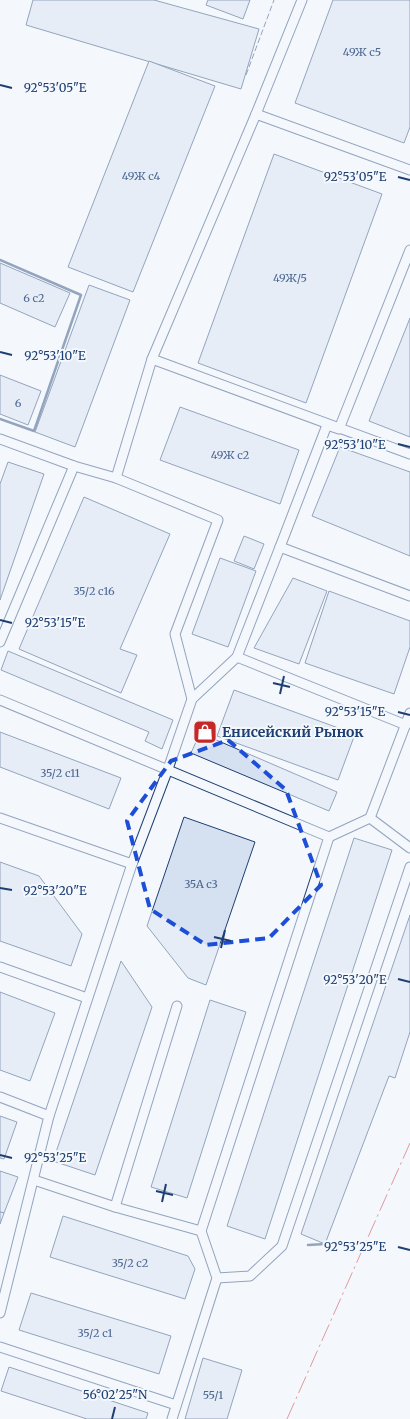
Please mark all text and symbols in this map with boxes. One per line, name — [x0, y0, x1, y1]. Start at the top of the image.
house number: 49Ж с5 — [343, 45, 381, 59]
text: 92°53'05"E — [24, 80, 87, 95]
house number: 49Ж с4 — [122, 169, 160, 183]
text: 92°53'05"E — [324, 169, 387, 184]
house number: 49Ж/5 — [273, 271, 307, 285]
house number: 6 с2 — [23, 291, 45, 305]
text: 92°53'10"E — [24, 348, 86, 363]
house number: 6 — [15, 396, 22, 410]
text: 92°53'10"E — [324, 437, 386, 452]
house number: 49Ж с2 — [211, 448, 249, 462]
house number: 35/2 с16 — [73, 584, 115, 598]
text: 92°53'15"E — [25, 615, 86, 630]
text: 92°53'15"E — [325, 704, 386, 719]
shop icon: Енисейский Рынок — [192, 719, 218, 745]
place label: Енисейский Рынок — [222, 723, 364, 741]
house number: 35/2 с11 — [40, 766, 80, 780]
house number: 35А с3 — [184, 877, 218, 891]
text: 92°53'20"E — [23, 883, 87, 898]
text: 92°53'20"E — [323, 972, 387, 987]
text: 92°53'25"E — [24, 1150, 86, 1165]
text: 92°53'25"E — [324, 1239, 386, 1254]
house number: 35/2 с2 — [112, 1256, 148, 1270]
house number: 35/2 с1 — [78, 1326, 112, 1340]
text: 56°02'25"N — [83, 1387, 148, 1402]
house number: 55/1 — [203, 1388, 223, 1402]

